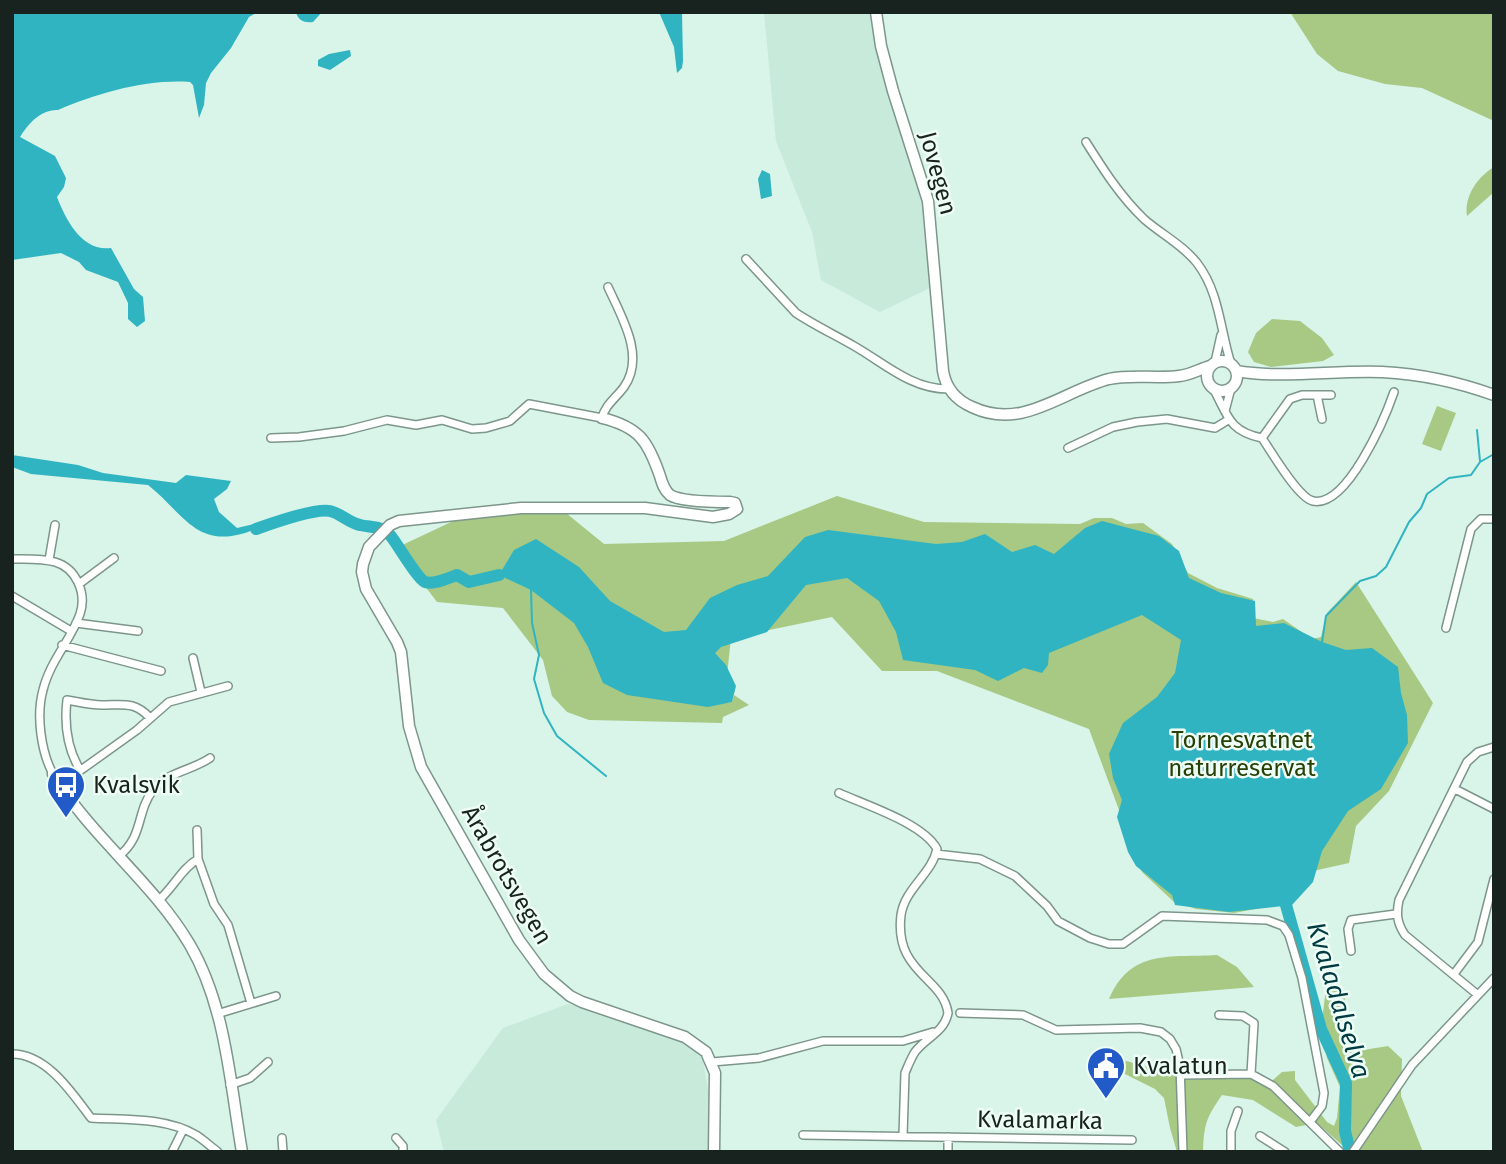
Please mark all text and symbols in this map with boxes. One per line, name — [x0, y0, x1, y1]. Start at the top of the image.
street label: Jovegen — [913, 128, 963, 218]
park label: Tornesvatnet naturreservat — [1168, 726, 1316, 782]
bus stop icon: Kvalsvik — [45, 764, 87, 819]
place label: Kvalsvik — [93, 771, 181, 799]
street label: Årabrotsvegen — [456, 800, 559, 949]
water label: Kvaladalselva — [1300, 918, 1377, 1082]
public building icon: Kvalatun — [1085, 1045, 1127, 1100]
place label: Kvalatun — [1133, 1052, 1228, 1080]
street label: Kvalamarka — [977, 1105, 1103, 1135]

